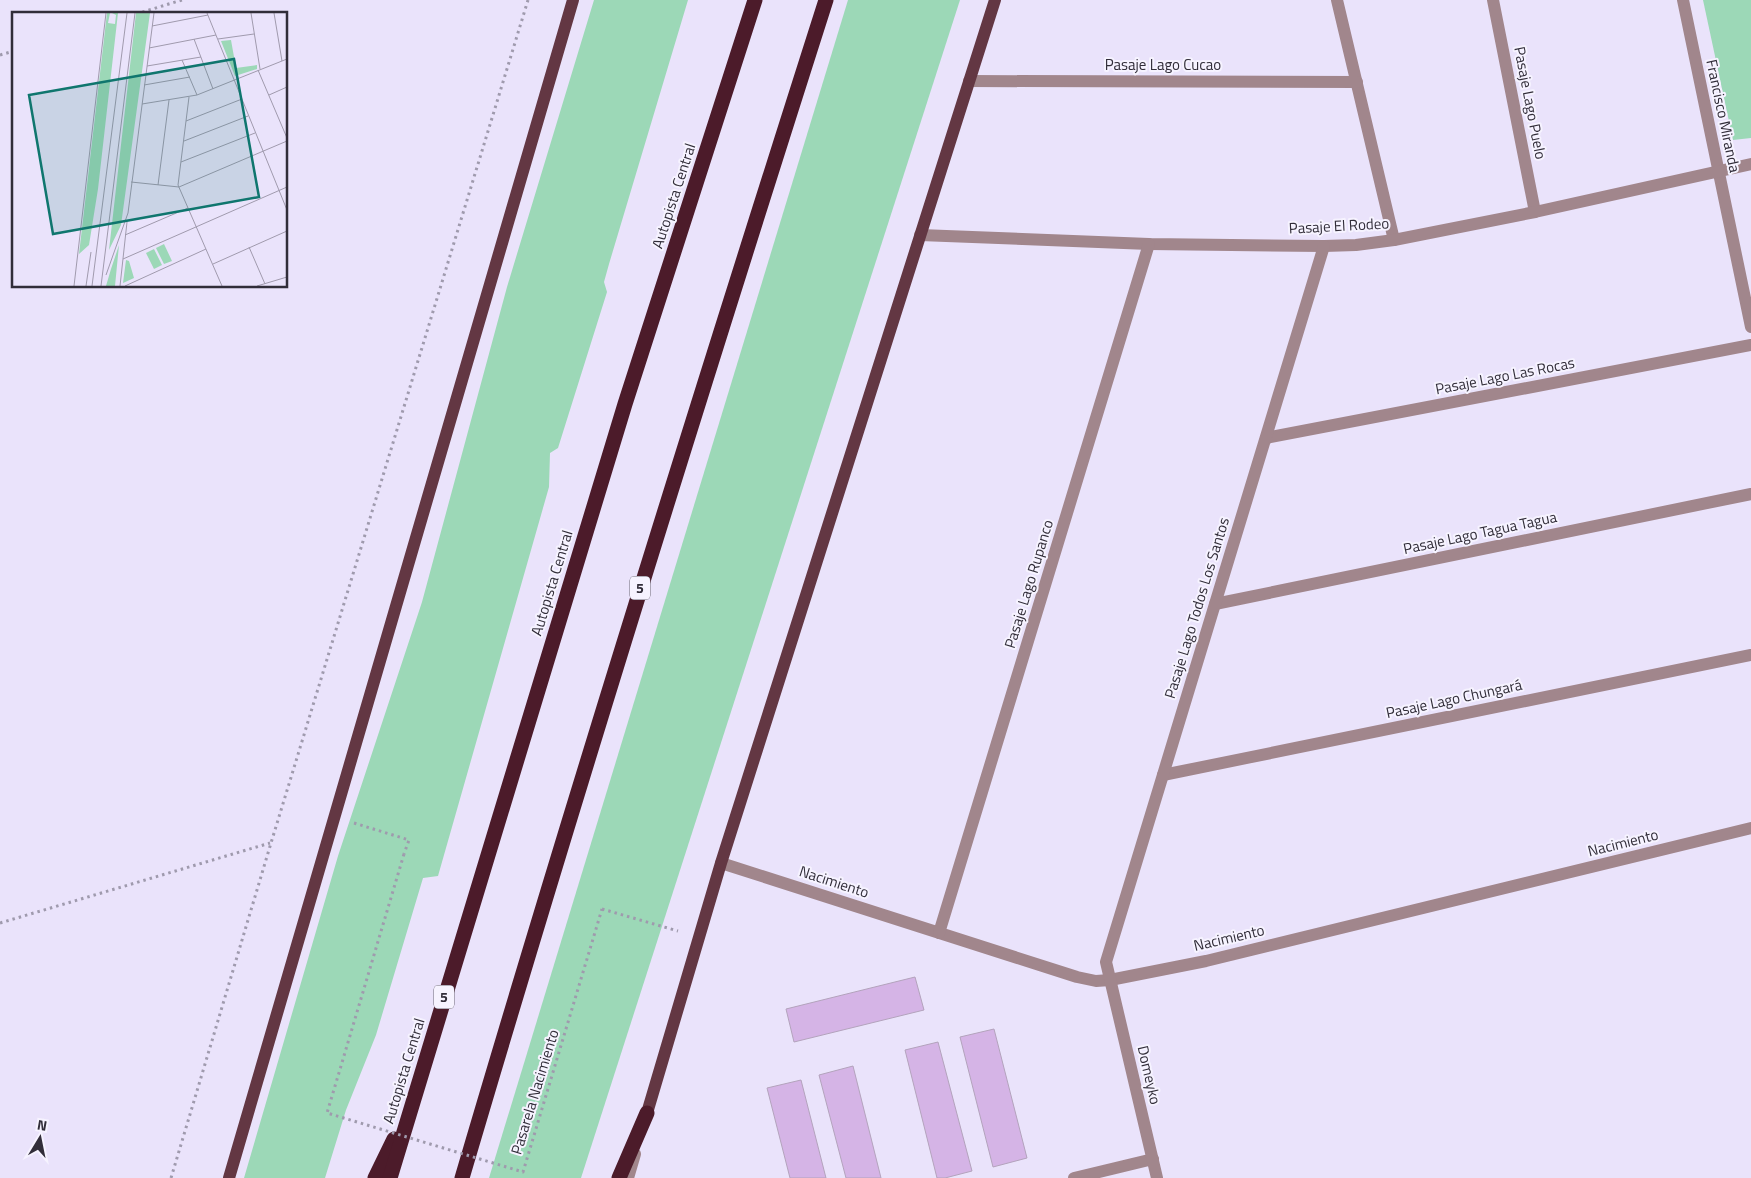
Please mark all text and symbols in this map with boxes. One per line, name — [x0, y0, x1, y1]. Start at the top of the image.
inset map — [12, 12, 288, 288]
street label: Pasaje Lago Puelo — [1508, 45, 1553, 161]
street label: Pasaje Lago Cucao — [1105, 53, 1221, 76]
street label: Francisco Miranda — [1700, 57, 1747, 175]
street label: Autopista Central — [646, 140, 701, 251]
street label: Pasaje El Rodeo — [1288, 211, 1390, 240]
street label: Pasaje Lago Las Rocas — [1433, 351, 1577, 400]
street label: Pasaje Lago Tagua Tagua — [1401, 505, 1559, 560]
street label: Pasaje Lago Todos Los Santos — [1158, 514, 1235, 701]
street label: Pasaje Lago Rupanco — [998, 517, 1059, 651]
street label: Autopista Central — [525, 527, 579, 639]
road number: 5 — [630, 576, 650, 600]
street label: Pasaje Lago Chungará — [1384, 673, 1525, 724]
street label: Nacimiento — [1585, 823, 1661, 862]
street label: Nacimiento — [796, 859, 872, 904]
street label: Nacimiento — [1191, 918, 1267, 957]
road number: 5 — [434, 986, 454, 1009]
street label: Autopista Central — [377, 1015, 431, 1127]
street label: Pasarela Nacimiento — [505, 1026, 565, 1157]
street label: Domeyko — [1132, 1043, 1167, 1107]
north arrow — [15, 1113, 65, 1163]
text: N — [36, 1114, 49, 1136]

